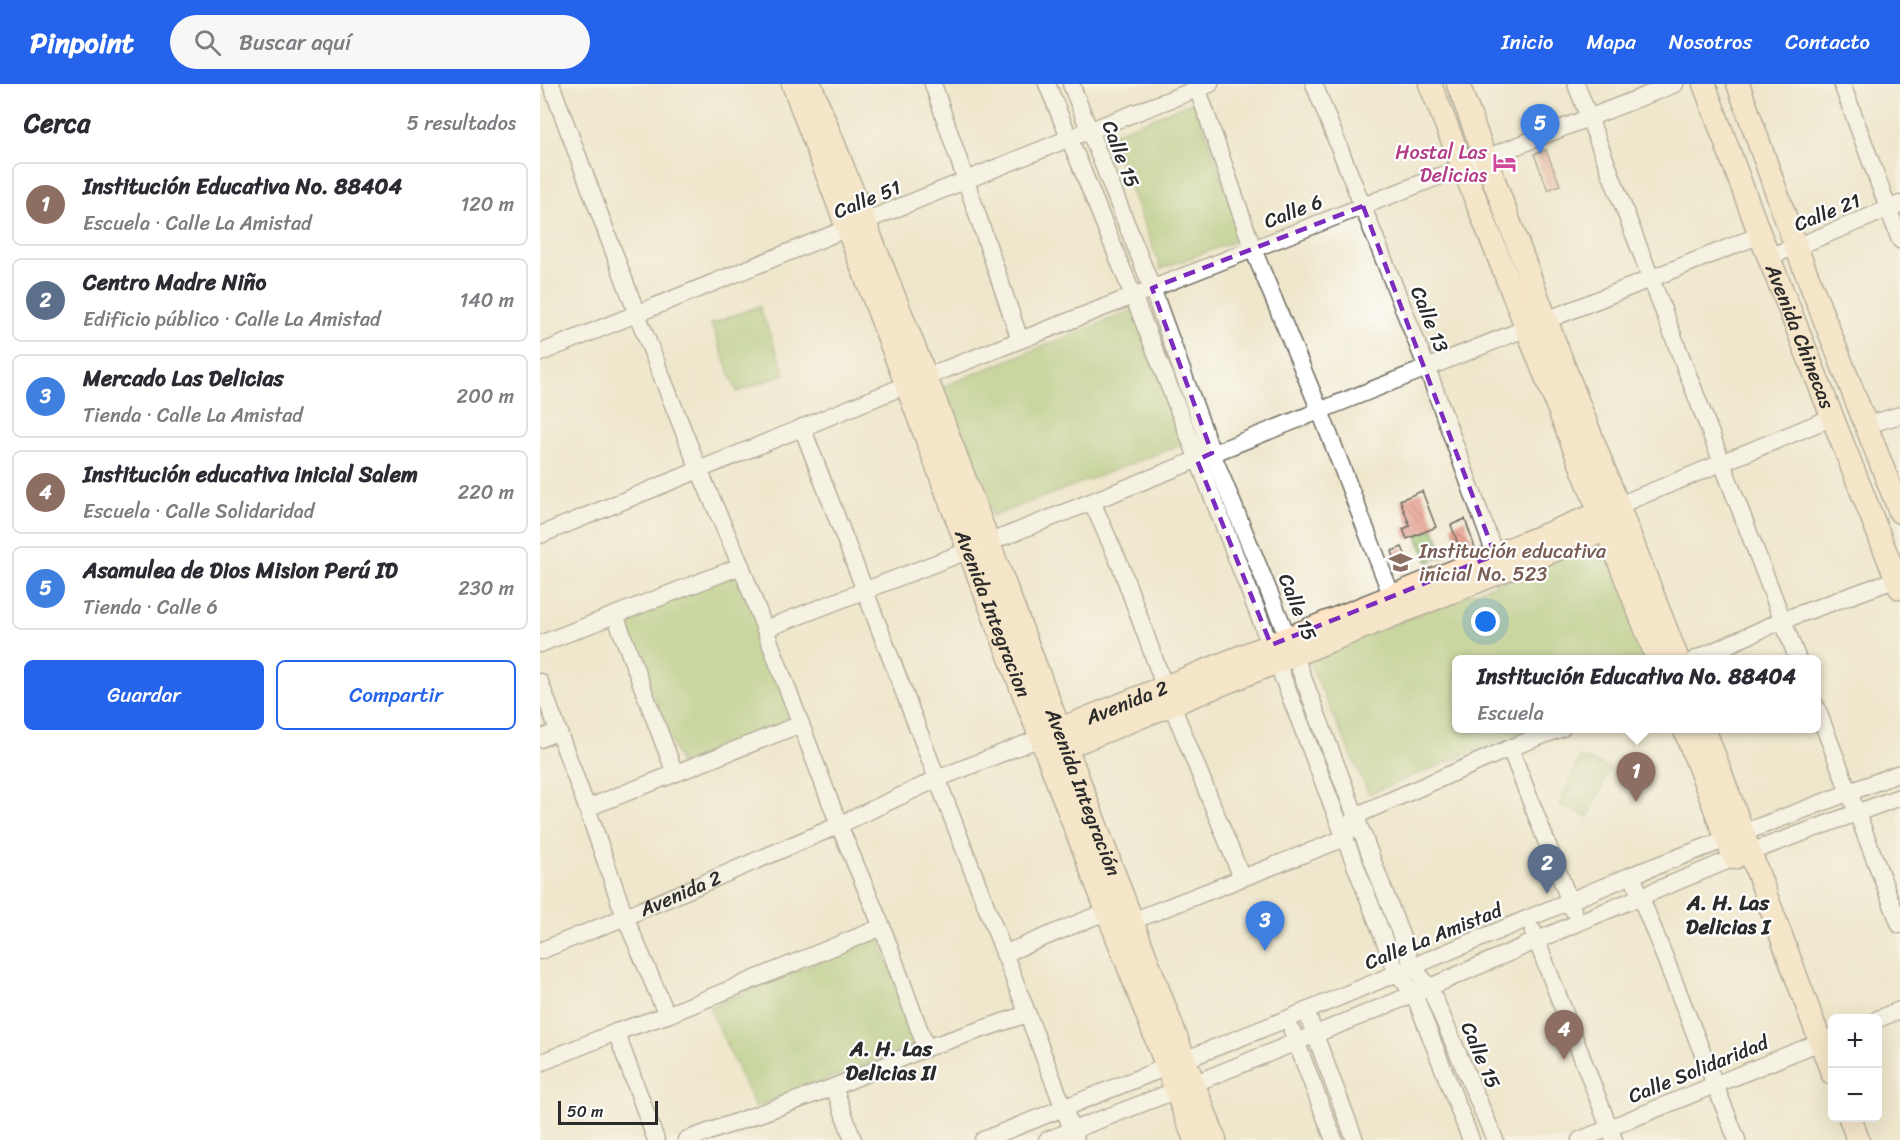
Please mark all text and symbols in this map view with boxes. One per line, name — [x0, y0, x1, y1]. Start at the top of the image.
search box — [170, 15, 590, 69]
text: Pinpoint — [30, 18, 134, 67]
text: Buscar aquí — [239, 23, 351, 62]
text: Inicio — [1501, 23, 1553, 61]
text: Mapa — [1586, 23, 1636, 61]
text: Nosotros — [1669, 23, 1752, 61]
text: Contacto — [1785, 23, 1870, 61]
icon: search — [191, 26, 224, 59]
text: Cerca — [24, 100, 90, 146]
pin: 5 — [1520, 104, 1560, 154]
text: 5 resultados — [407, 106, 516, 141]
street label: Calle 15 — [1092, 115, 1149, 193]
place label: Hostal Las Delicias — [1395, 135, 1488, 193]
hotel icon: Hostal Las Delicias — [1492, 150, 1518, 176]
text: Institución Educativa No. 88404 — [83, 167, 402, 206]
street label: Calle 51 — [828, 170, 906, 229]
street label: Calle 21 — [1788, 183, 1866, 242]
street label: Calle 6 — [1259, 184, 1328, 239]
text: 1 — [41, 187, 50, 222]
text: 120 m — [461, 187, 514, 222]
text: Escuela · Calle La Amistad — [83, 206, 312, 241]
street label: Avenida Chinecas — [1755, 258, 1845, 415]
text: Centro Madre Niño — [83, 263, 266, 302]
street label: Calle 13 — [1400, 281, 1459, 358]
text: 2 — [40, 283, 51, 318]
text: 140 m — [460, 283, 514, 318]
text: Edificio público · Calle La Amistad — [83, 302, 381, 337]
text: Mercado Las Delicias — [83, 359, 284, 398]
text: 3 — [40, 379, 51, 414]
text: 200 m — [457, 379, 514, 414]
text: Tienda · Calle La Amistad — [83, 398, 303, 433]
text: Institución educativa inicial Salem — [83, 455, 418, 494]
text: 4 — [39, 475, 52, 510]
text: 220 m — [458, 475, 514, 510]
text: Escuela · Calle Solidaridad — [83, 494, 314, 529]
street label: Avenida Integracion — [944, 524, 1041, 703]
place label: Institución educativa inicial No. 523 — [1418, 534, 1607, 592]
school or university icon: Institución educativa inicial No. 523 — [1388, 550, 1414, 576]
text: Asamulea de Dios Mision Perú ID — [83, 551, 398, 590]
street label: Calle 15 — [1268, 568, 1327, 646]
text: 5 — [39, 571, 52, 606]
text: 230 m — [458, 571, 514, 606]
text: Tienda · Calle 6 — [83, 590, 218, 625]
your location — [1471, 607, 1500, 636]
popup — [1452, 655, 1821, 733]
text: Institución Educativa No. 88404 — [1477, 657, 1796, 696]
button: Guardar — [24, 660, 264, 730]
button: Compartir — [276, 660, 516, 730]
street label: Avenida 2 — [1080, 670, 1174, 735]
text: Escuela — [1477, 696, 1544, 731]
street label: Avenida Integración — [1035, 702, 1131, 882]
pin: 1 — [1616, 752, 1656, 802]
pin: 2 — [1528, 844, 1566, 894]
street label: Avenida 2 — [633, 860, 728, 927]
district label: A. H. Las Delicias I — [1686, 884, 1772, 946]
street label: Calle La Amistad — [1359, 892, 1509, 980]
pin: 3 — [1246, 902, 1284, 951]
pin: 4 — [1544, 1010, 1584, 1060]
map controls — [1828, 1014, 1882, 1122]
button: + — [1828, 1014, 1882, 1068]
street label: Calle 15 — [1451, 1016, 1510, 1094]
street label: Calle Solidaridad — [1623, 1025, 1775, 1114]
district label: A. H. Las Delicias II — [846, 1030, 937, 1092]
button: − — [1828, 1068, 1882, 1122]
text: 50 m — [567, 1097, 603, 1126]
scale bar — [558, 1098, 658, 1126]

